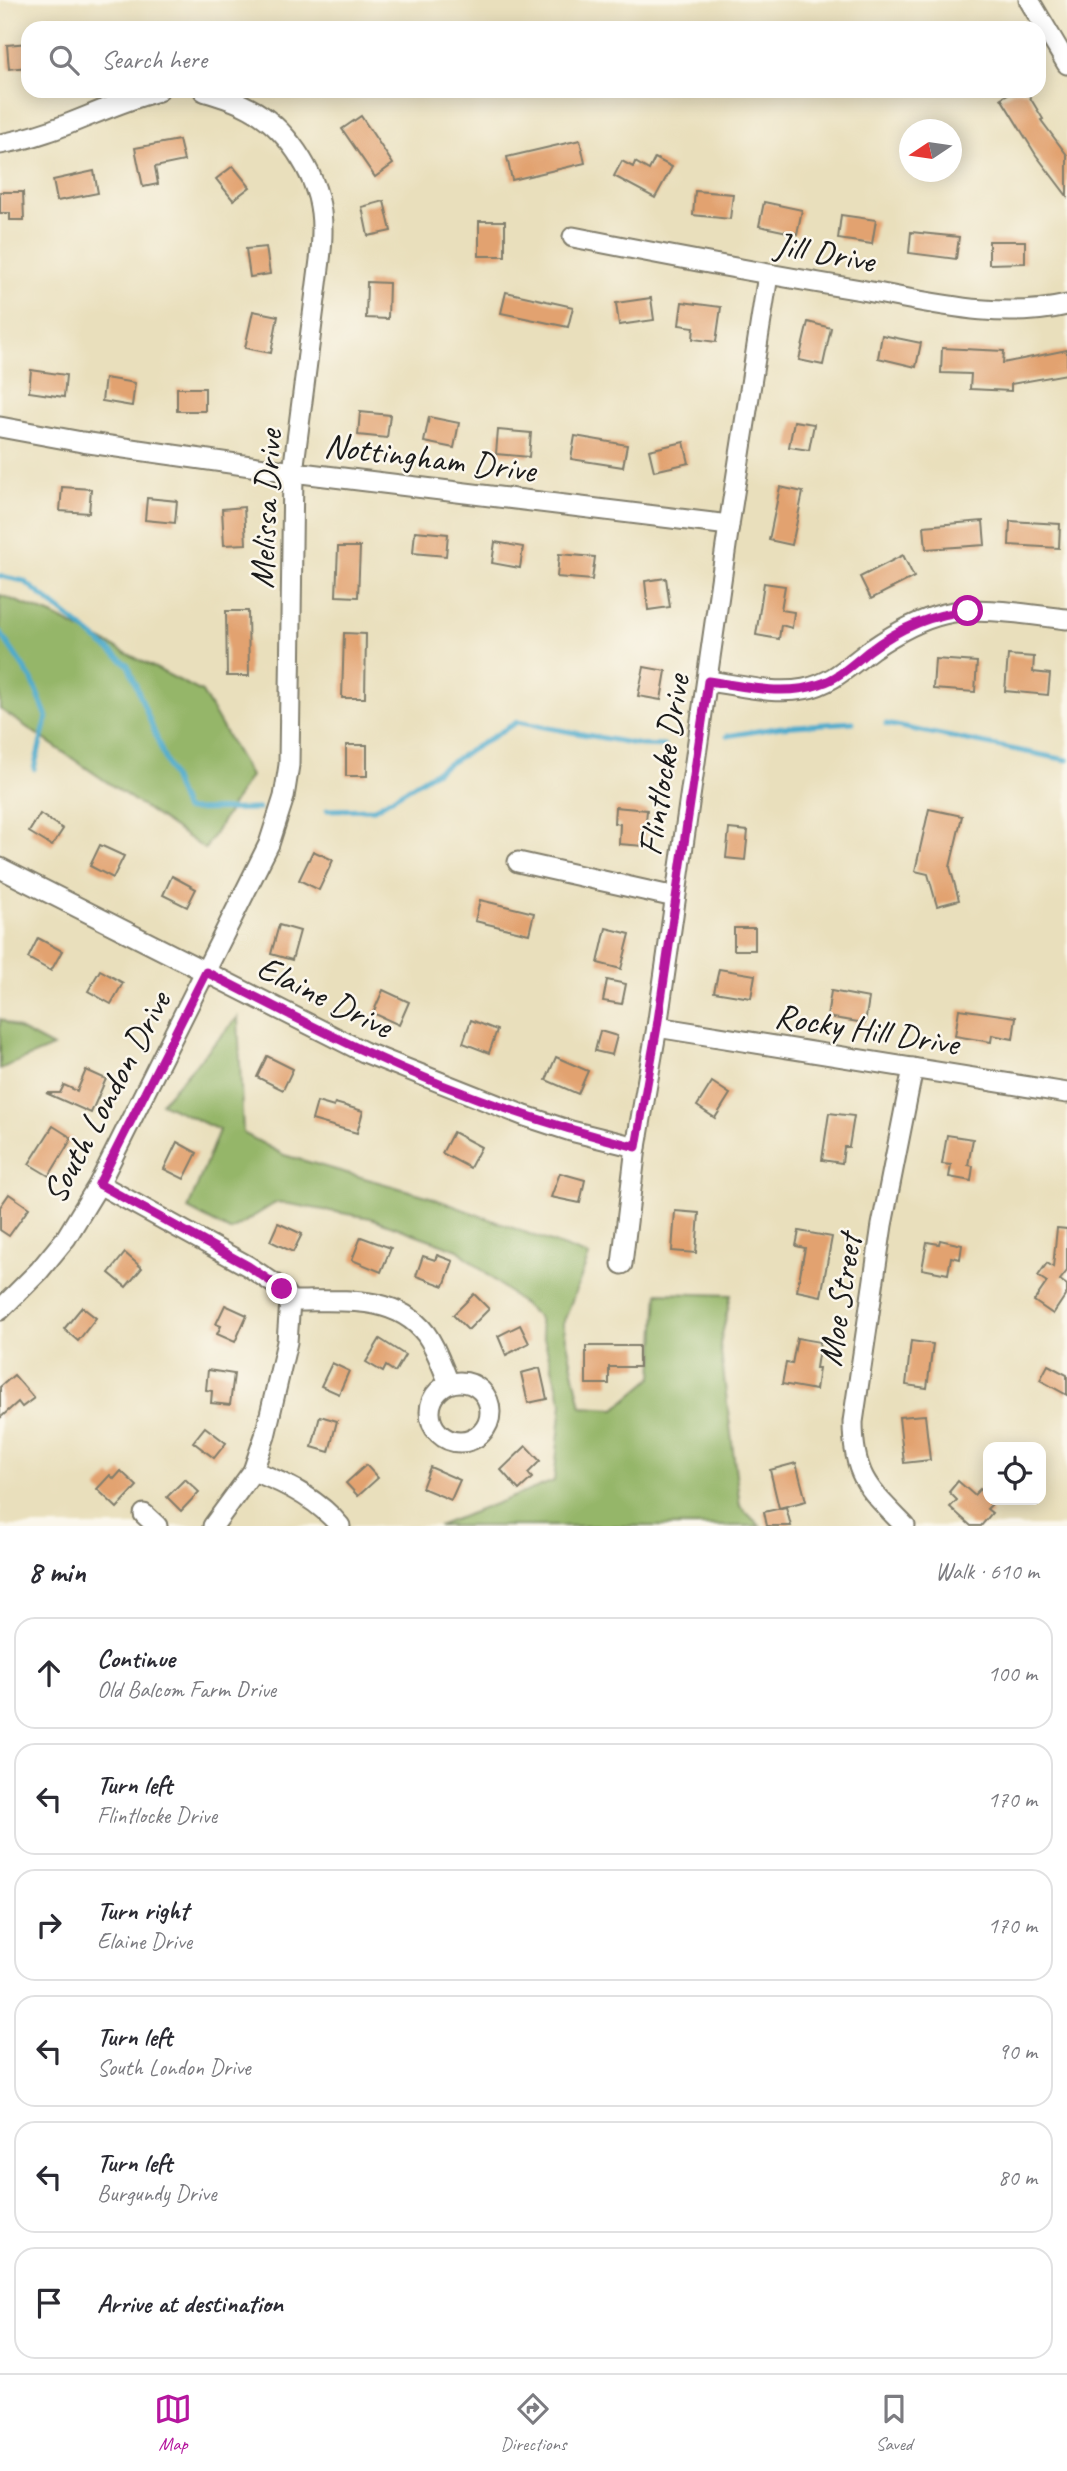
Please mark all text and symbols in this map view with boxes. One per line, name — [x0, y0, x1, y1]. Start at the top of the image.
search box — [21, 21, 1046, 98]
icon: search — [45, 41, 83, 79]
text: Search here — [101, 43, 207, 76]
north arrow — [899, 119, 962, 182]
street label: Jill Drive — [770, 221, 881, 284]
street label: Nottingham Drive — [322, 422, 541, 493]
street label: Melissa Drive — [239, 426, 292, 590]
route start — [952, 595, 983, 626]
street label: Flintlocke Drive — [627, 669, 700, 859]
street label: Elaine Drive — [250, 945, 402, 1050]
street label: South London Drive — [32, 981, 182, 1211]
street label: Rocky Hill Drive — [772, 993, 965, 1067]
street label: Moe Street — [807, 1227, 873, 1369]
route end — [266, 1273, 297, 1304]
map controls — [983, 1442, 1046, 1505]
button: locate — [983, 1442, 1046, 1505]
text: 8 min — [28, 1553, 85, 1591]
text: Walk · 610 m — [935, 1557, 1039, 1586]
text: Continue — [97, 1642, 175, 1675]
icon: ahead — [30, 1654, 68, 1692]
text: 100 m — [988, 1659, 1037, 1688]
text: Old Balcom Farm Drive — [97, 1675, 276, 1704]
text: Turn left — [97, 1768, 172, 1801]
icon: left — [30, 1780, 68, 1818]
text: 170 m — [988, 1785, 1037, 1814]
text: Flintlocke Drive — [97, 1801, 217, 1830]
text: Turn right — [97, 1894, 188, 1927]
icon: right — [30, 1906, 68, 1944]
text: 170 m — [988, 1911, 1037, 1940]
text: Elaine Drive — [97, 1927, 192, 1956]
text: Turn left — [97, 2020, 172, 2053]
icon: left — [30, 2032, 68, 2070]
text: 90 m — [998, 2037, 1037, 2066]
text: South London Drive — [97, 2053, 251, 2082]
text: Turn left — [97, 2146, 172, 2179]
icon: left — [30, 2158, 68, 2196]
text: 80 m — [998, 2163, 1037, 2192]
text: Burgundy Drive — [97, 2179, 216, 2208]
icon: arrive — [30, 2284, 68, 2322]
text: Arrive at destination — [97, 2287, 283, 2320]
tab: Map — [154, 2390, 192, 2456]
tab: Directions — [500, 2390, 567, 2456]
tab: Saved — [875, 2390, 913, 2456]

